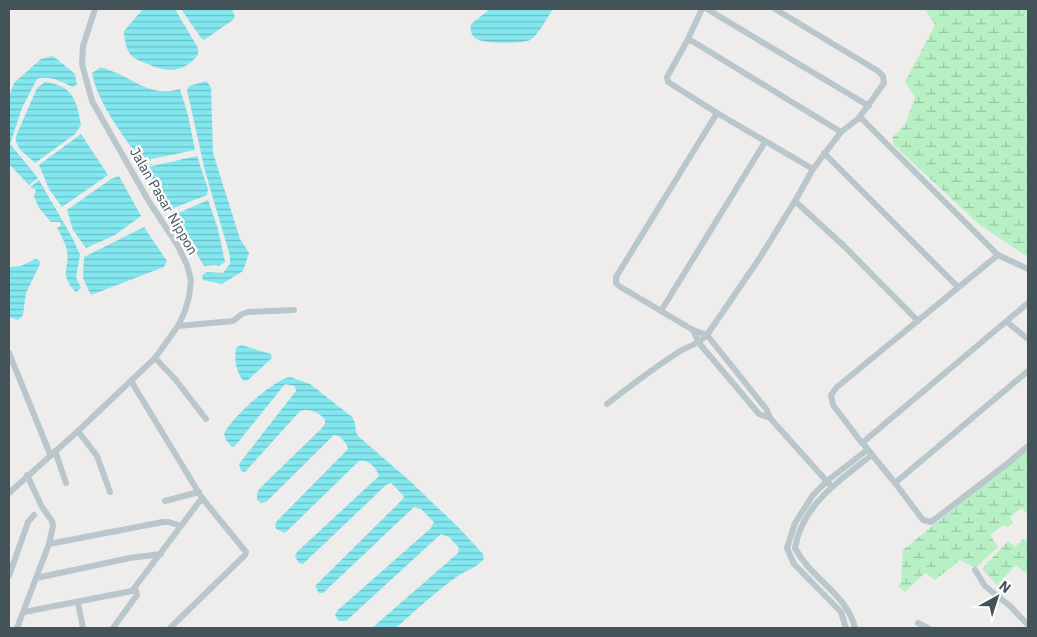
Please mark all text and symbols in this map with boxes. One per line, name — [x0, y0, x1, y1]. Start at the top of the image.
street label: Jalan Pasar Nippon — [126, 144, 202, 258]
north arrow — [972, 572, 1022, 622]
text: N — [996, 577, 1015, 597]

